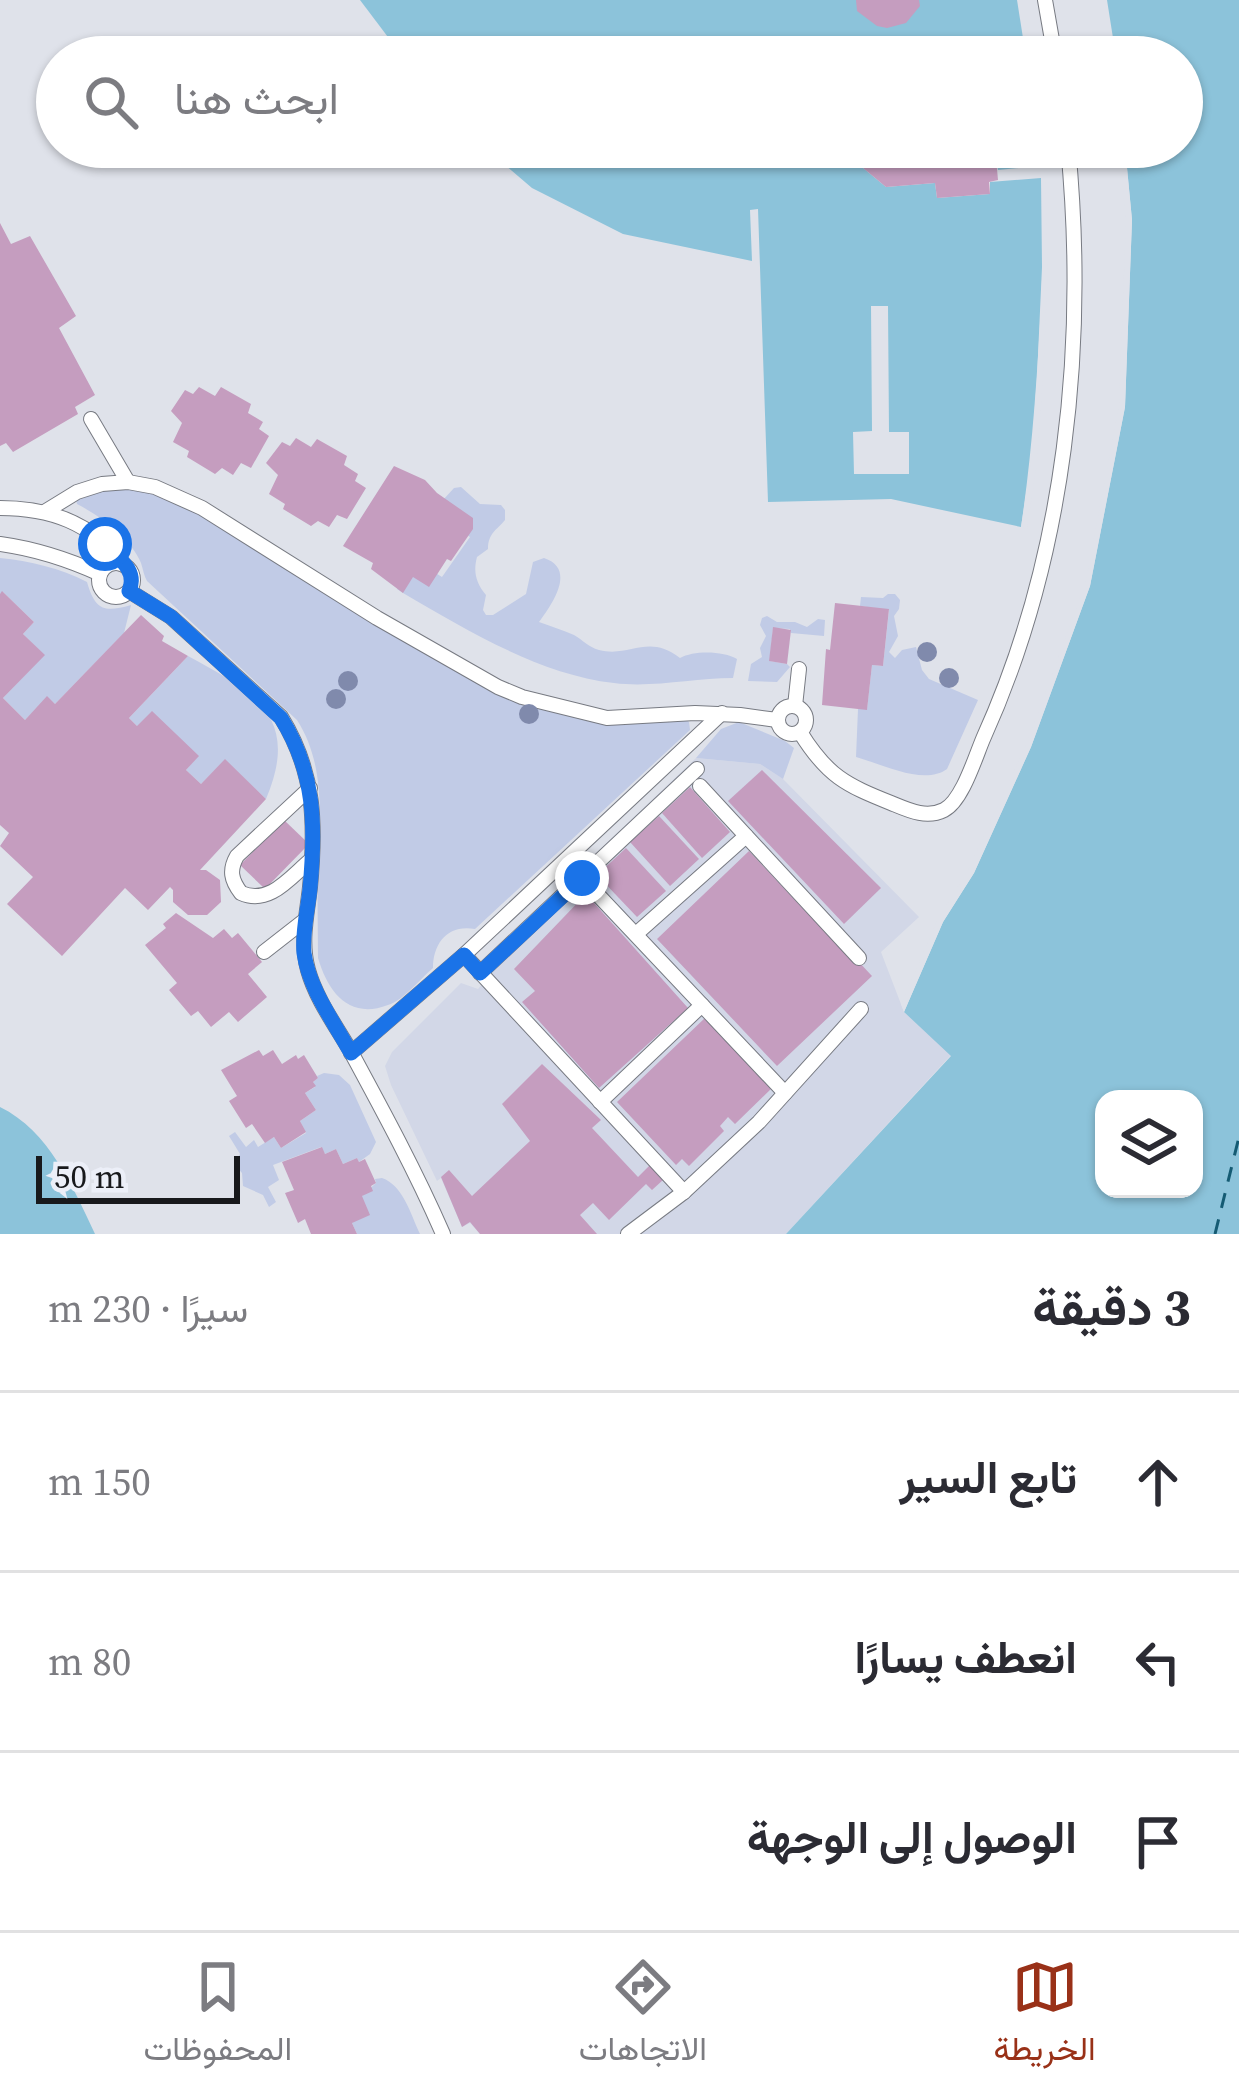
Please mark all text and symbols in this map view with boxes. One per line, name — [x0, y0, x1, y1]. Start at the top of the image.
search box — [36, 36, 1203, 168]
text: ابحث هنا — [174, 67, 339, 129]
icon: search — [78, 69, 144, 135]
route start — [78, 517, 132, 571]
route end — [555, 851, 609, 905]
map controls — [1095, 1090, 1203, 1198]
button: layers — [1095, 1090, 1203, 1198]
scale bar — [36, 1150, 240, 1203]
text: 50 m — [54, 1154, 124, 1199]
text: 3 دقيقة — [1032, 1272, 1191, 1342]
text: سيرًا · 230 m — [48, 1282, 248, 1335]
text: تابع السير — [900, 1446, 1077, 1508]
icon: ahead — [1125, 1449, 1191, 1515]
text: 150 m — [48, 1455, 151, 1508]
text: انعطف يسارًا — [854, 1626, 1077, 1688]
icon: left — [1125, 1629, 1191, 1695]
text: 80 m — [48, 1635, 131, 1688]
text: الوصول إلى الوجهة — [747, 1806, 1077, 1868]
icon: arrive — [1125, 1809, 1191, 1875]
tab: المحفوظات — [143, 1954, 292, 2078]
tab: الاتجاهات — [579, 1954, 707, 2078]
tab: الخريطة — [994, 1954, 1096, 2078]

